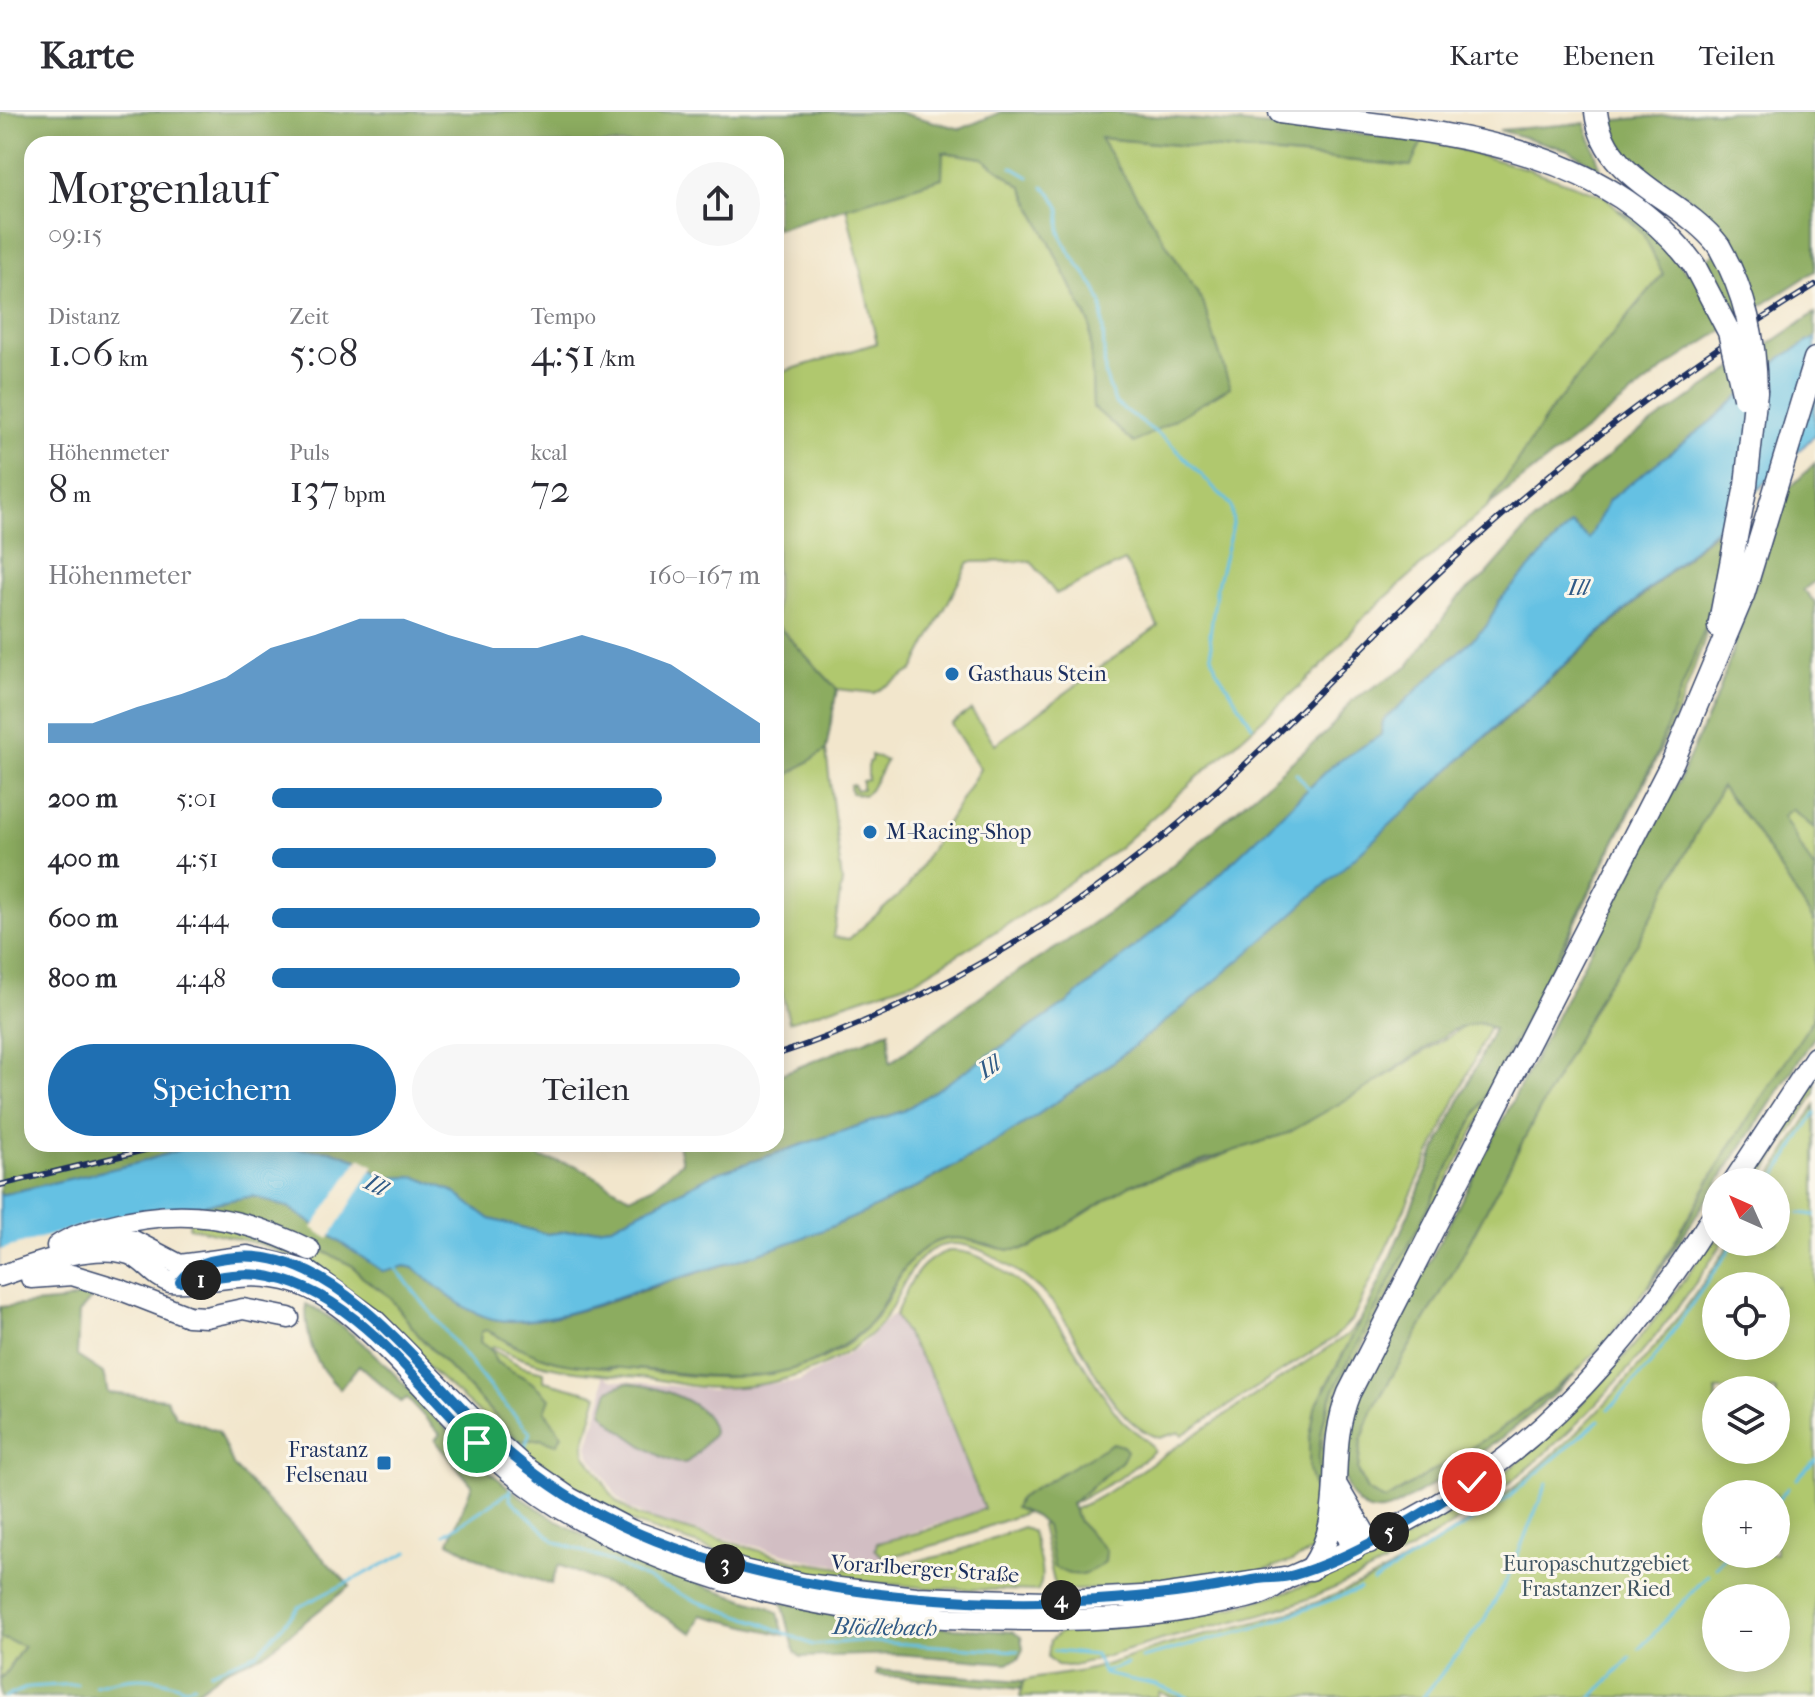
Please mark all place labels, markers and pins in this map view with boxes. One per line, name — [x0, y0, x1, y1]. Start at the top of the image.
place label: Gasthaus Stein — [968, 661, 1107, 687]
marker: Gasthaus Stein — [943, 665, 961, 683]
place label: M-Racing-Shop — [886, 819, 1032, 845]
marker: M-Racing-Shop — [861, 823, 879, 841]
pin: 1 — [181, 1260, 221, 1300]
pin — [443, 1409, 511, 1477]
place label: Frastanz Felsenau — [285, 1437, 369, 1488]
pin — [1438, 1448, 1506, 1516]
marker: Frastanz Felsenau — [375, 1454, 393, 1472]
pin: 5 — [1369, 1512, 1409, 1552]
pin: 3 — [705, 1544, 745, 1584]
pin: 4 — [1041, 1580, 1081, 1620]

